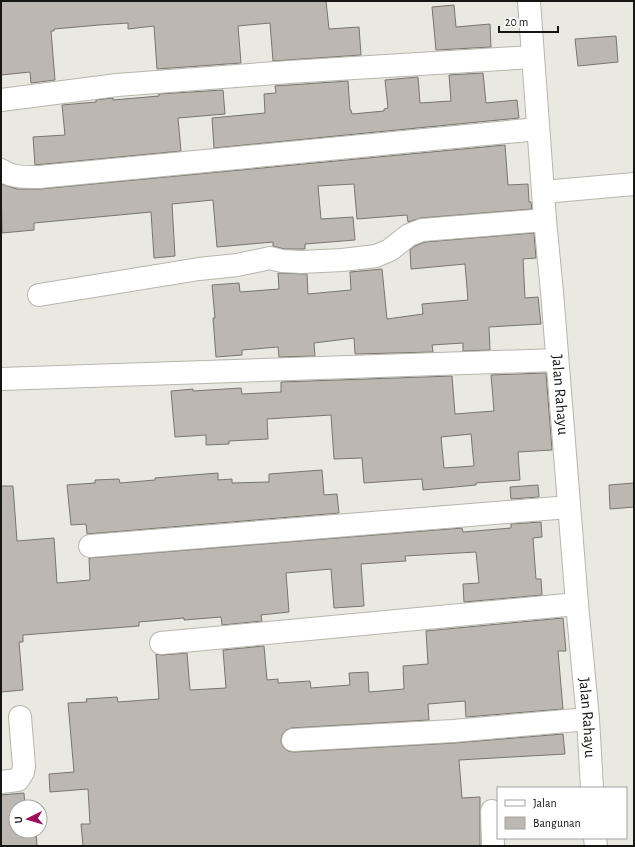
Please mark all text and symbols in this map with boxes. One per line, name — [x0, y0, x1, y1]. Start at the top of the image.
scale bar — [499, 8, 558, 34]
text: 20 m — [505, 16, 528, 28]
street label: Jalan Rahayu — [549, 354, 571, 436]
street label: Jalan Rahayu — [576, 677, 598, 758]
legend — [497, 787, 627, 839]
text: Jalan — [533, 797, 557, 809]
north arrow — [8, 799, 48, 839]
text: U — [13, 816, 24, 824]
text: Bangunan — [533, 817, 581, 829]

